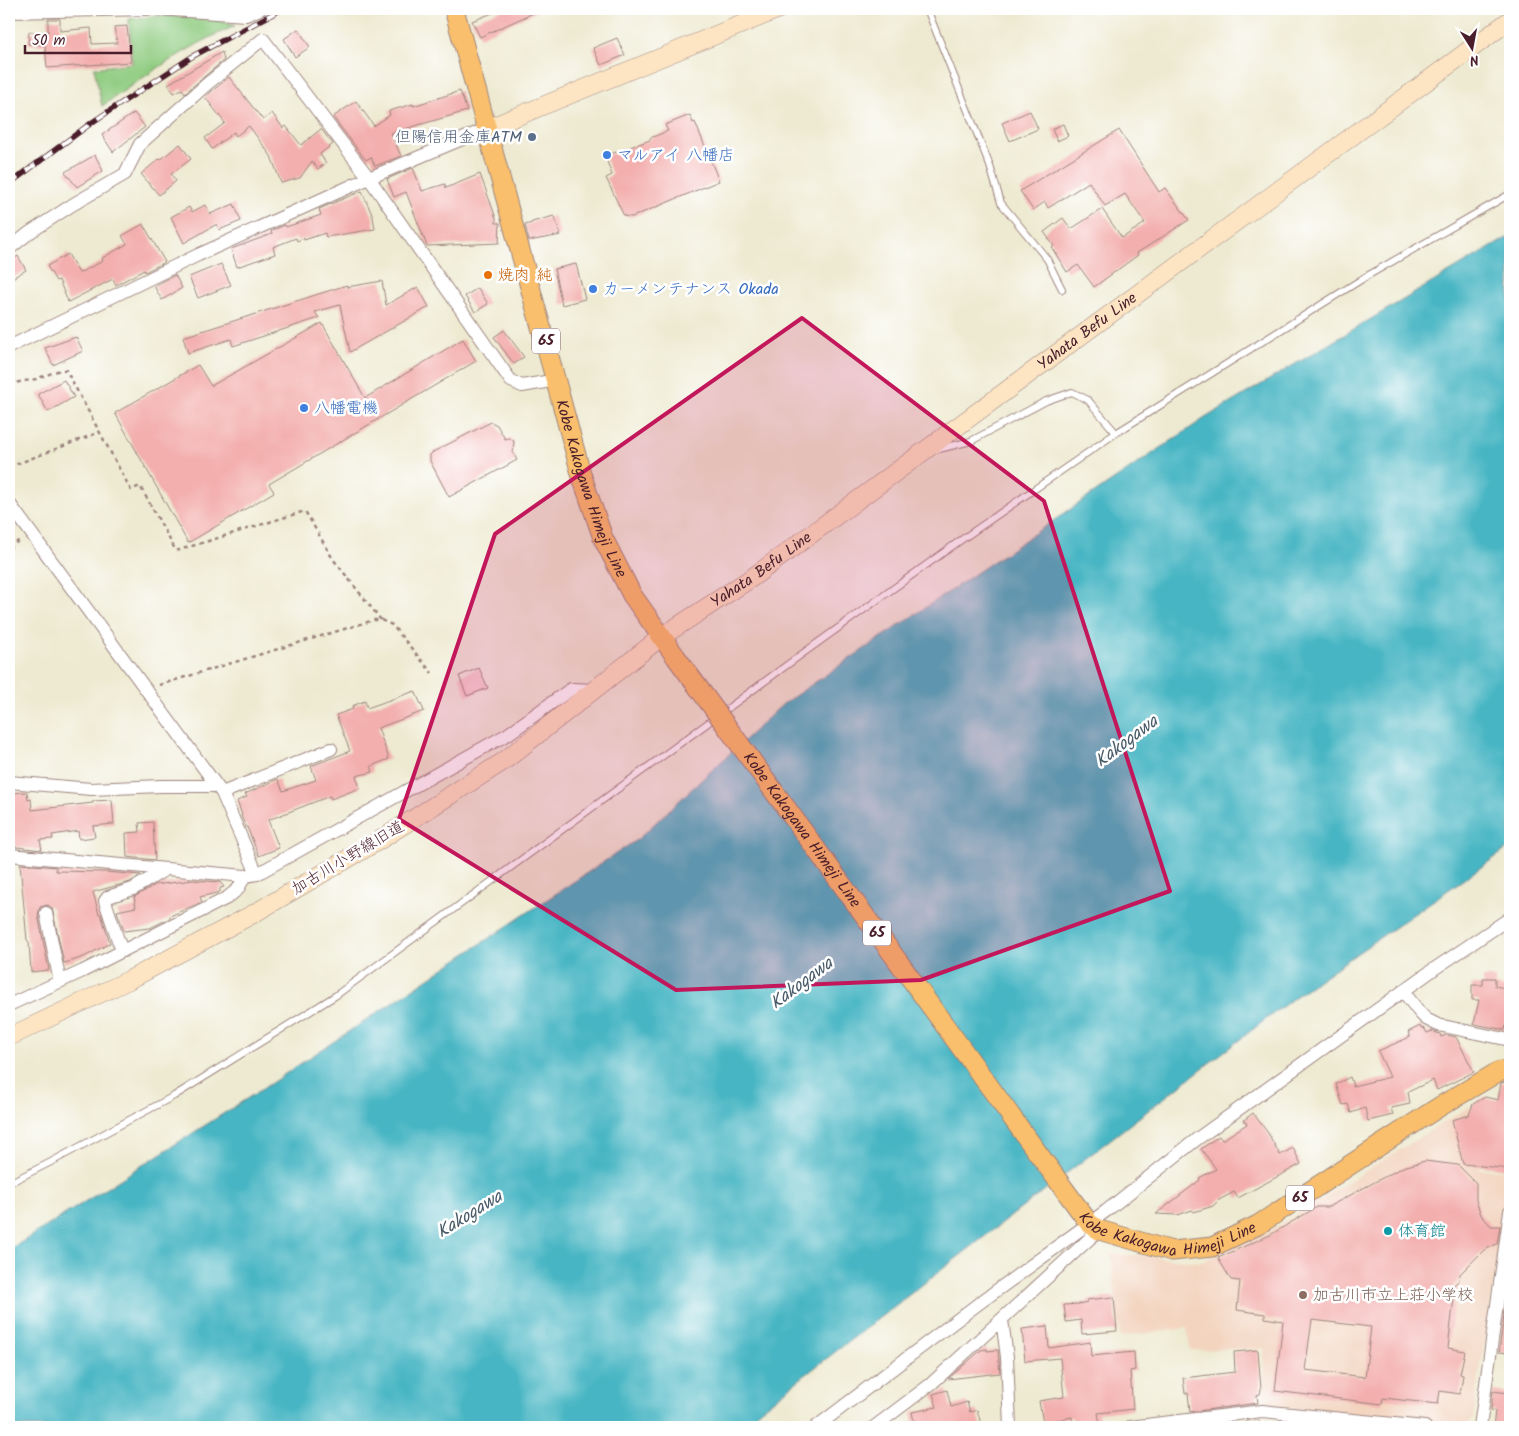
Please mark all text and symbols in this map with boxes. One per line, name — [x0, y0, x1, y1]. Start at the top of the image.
scale bar — [25, 22, 131, 54]
north arrow — [1446, 22, 1496, 72]
text: 50 m — [32, 29, 66, 53]
text: N — [1468, 48, 1481, 71]
place label: 但陽信用金庫ATM — [395, 125, 522, 150]
marker: 但陽信用金庫ATM — [526, 131, 538, 143]
place label: マルアイ 八幡店 — [617, 143, 734, 168]
marker: マルアイ 八幡店 — [601, 149, 613, 161]
place label: 焼肉 純 — [498, 263, 552, 288]
marker: 焼肉 純 — [482, 269, 494, 281]
place label: カーメンテナンス Okada — [603, 277, 779, 302]
marker: カーメンテナンス Okada — [587, 283, 599, 295]
street label: Yahata Befu Line — [1032, 286, 1142, 376]
road number: 65 — [532, 328, 560, 354]
place label: 八幡電機 — [314, 396, 378, 421]
street label: Kobe Kakogawa Himeji Line — [549, 397, 634, 582]
marker: 八幡電機 — [298, 402, 310, 414]
street label: Yahata Befu Line — [705, 525, 817, 614]
water label: Kakogawa — [1089, 707, 1166, 776]
street label: Kobe Kakogawa Himeji Line — [737, 747, 867, 913]
street label: 加古川小野線旧道 — [287, 814, 409, 902]
road number: 65 — [863, 920, 891, 946]
water label: Kakogawa — [764, 949, 841, 1018]
water label: Kakogawa — [431, 1182, 510, 1247]
road number: 65 — [1286, 1186, 1314, 1210]
street label: Kobe Kakogawa Himeji Line — [1076, 1199, 1264, 1231]
text: Kobe Kakogawa Himeji Line — [1072, 1206, 1260, 1264]
place label: 体育館 — [1398, 1219, 1446, 1244]
marker: 体育館 — [1382, 1225, 1394, 1237]
place label: 加古川市立上荘小学校 — [1313, 1283, 1473, 1308]
marker: 加古川市立上荘小学校 — [1297, 1289, 1309, 1301]

